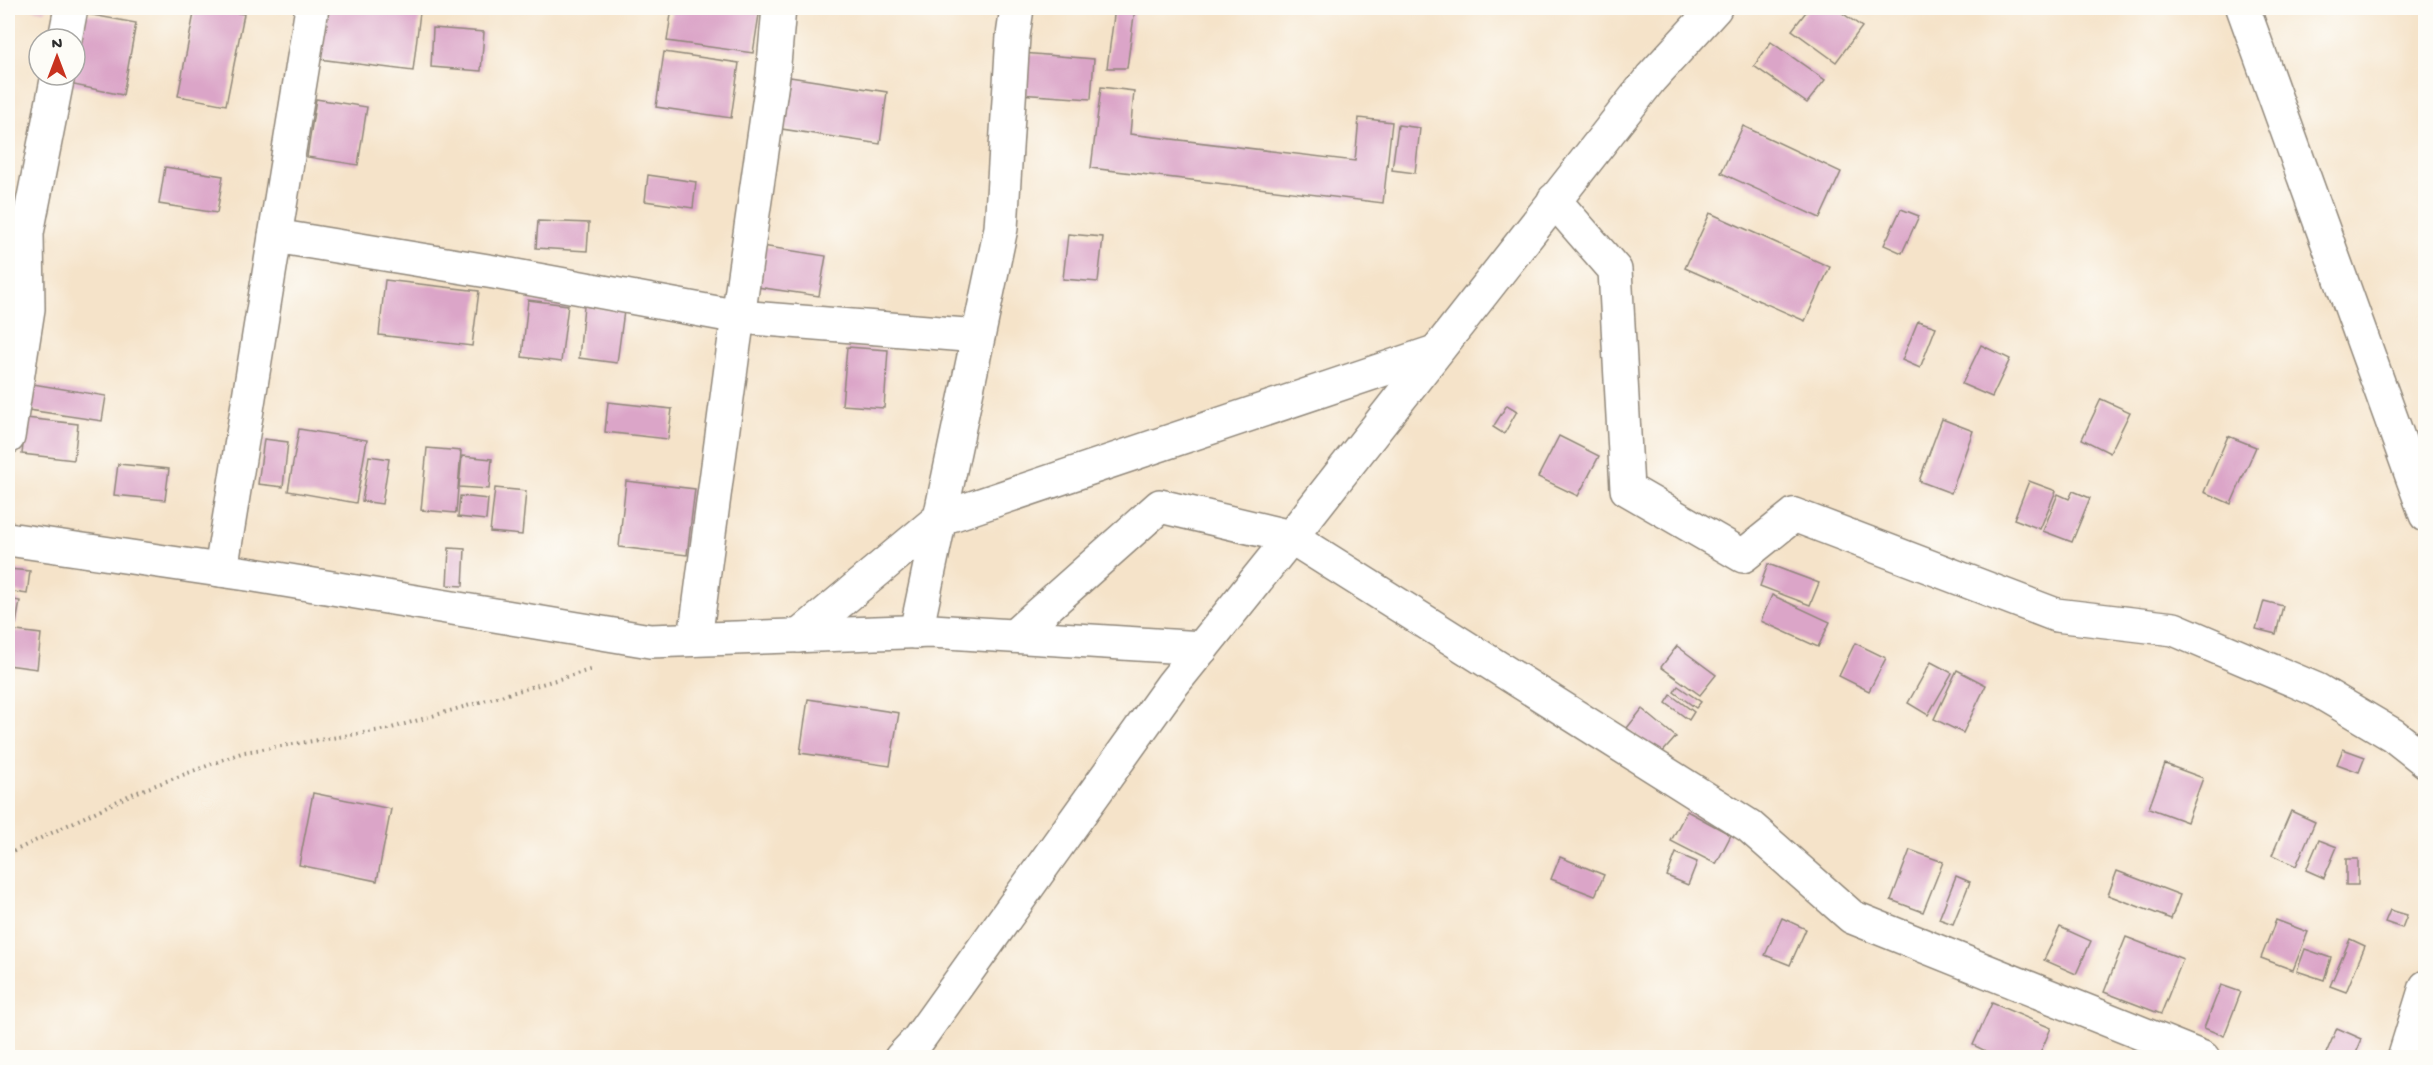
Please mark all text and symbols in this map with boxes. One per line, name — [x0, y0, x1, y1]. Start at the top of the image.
north arrow — [27, 27, 87, 87]
text: N — [52, 36, 63, 55]

